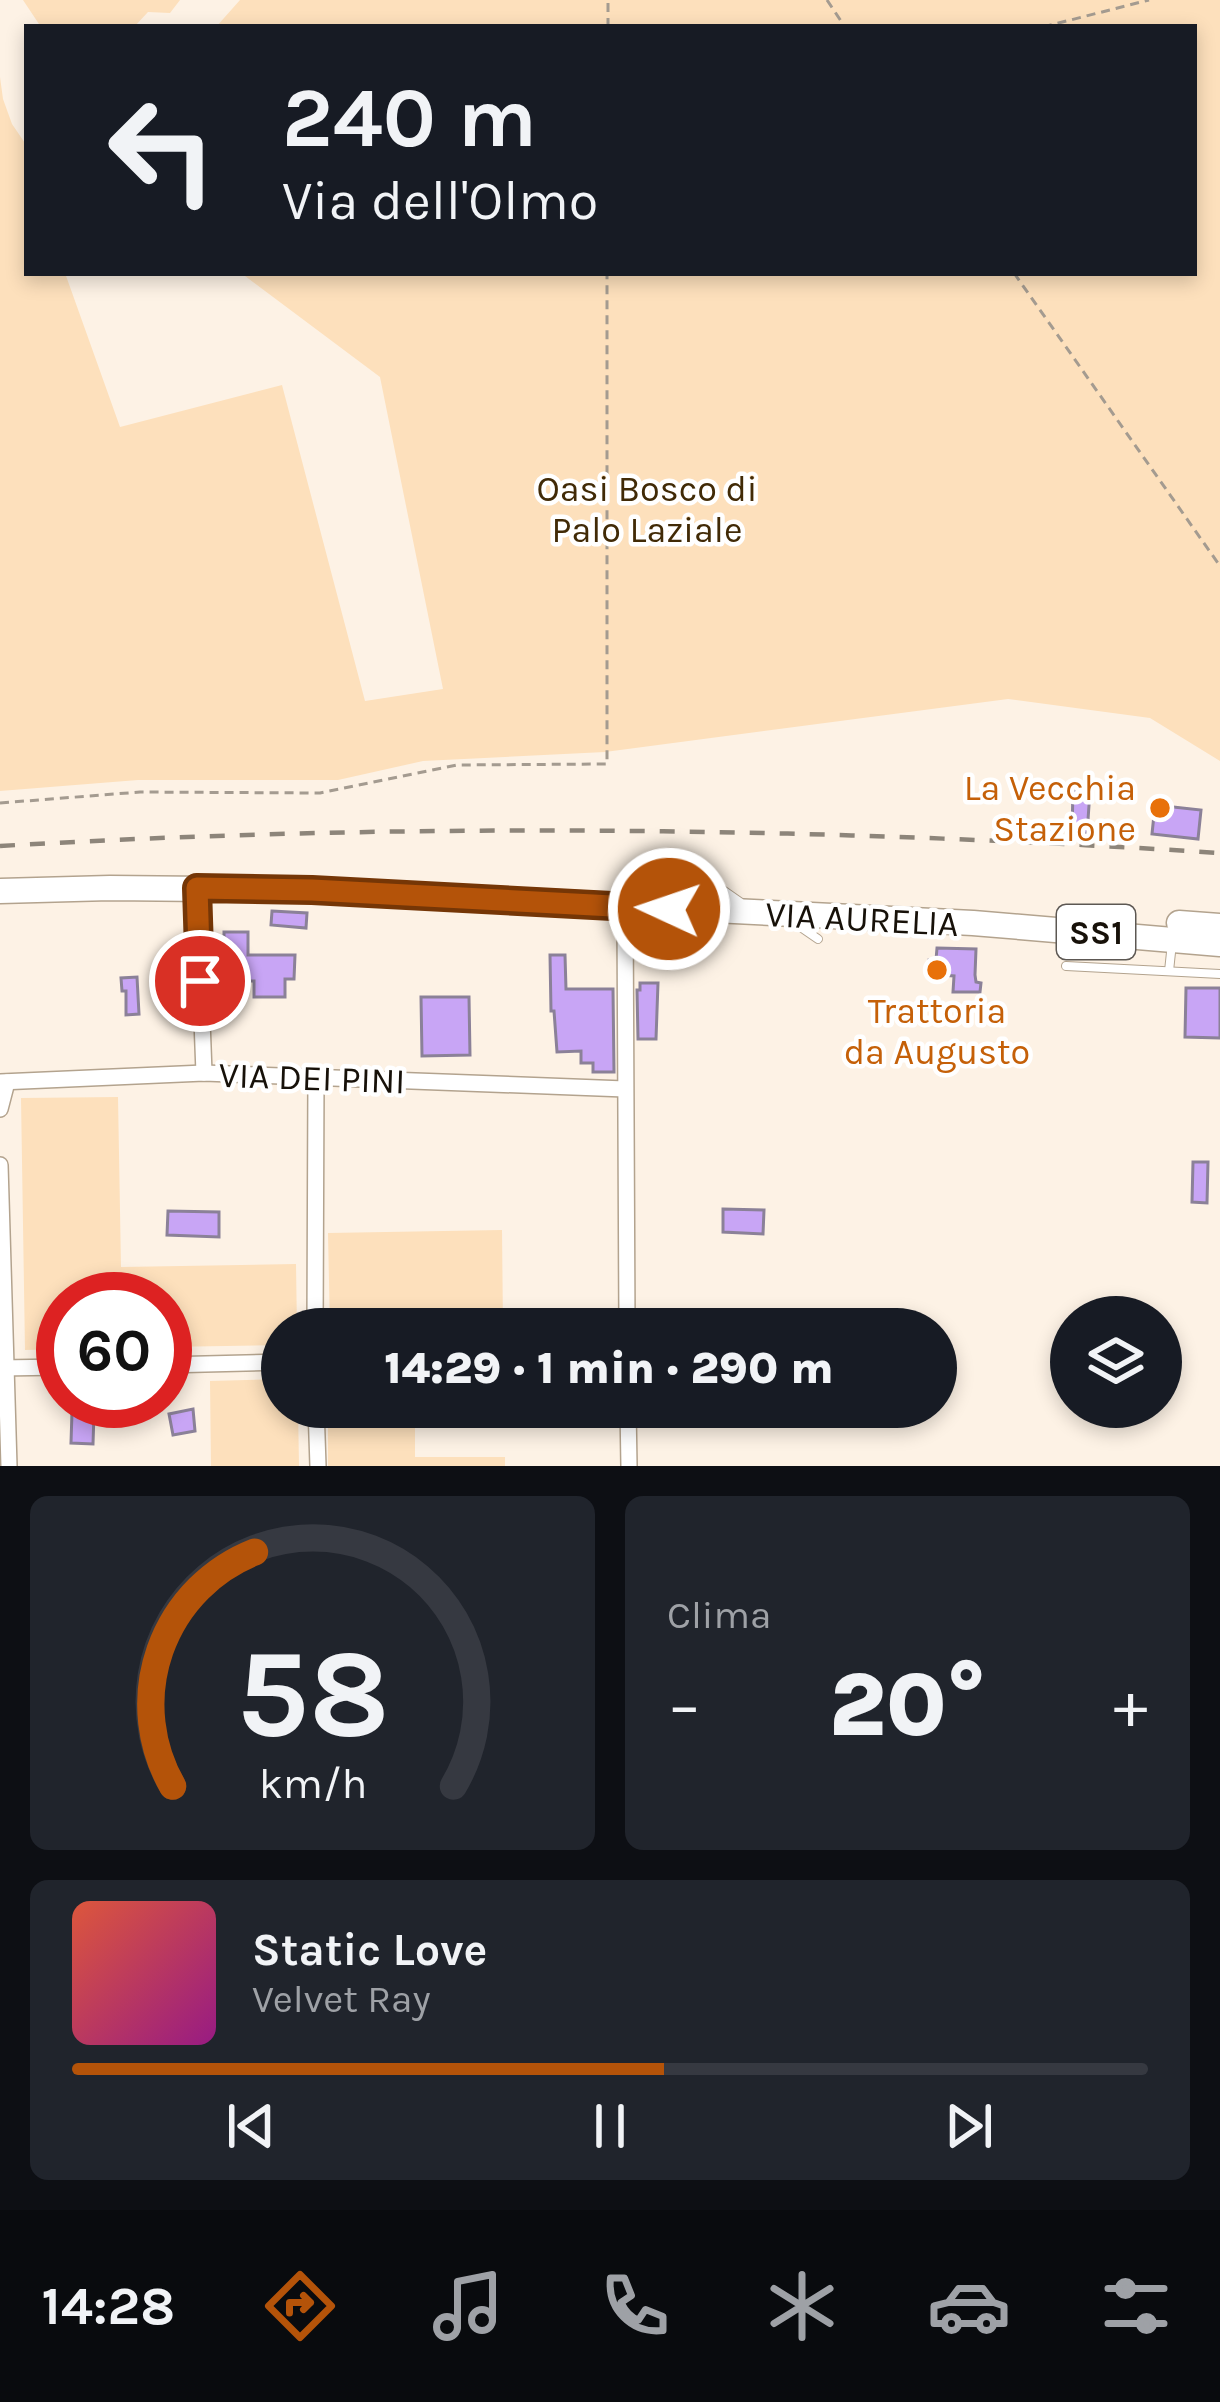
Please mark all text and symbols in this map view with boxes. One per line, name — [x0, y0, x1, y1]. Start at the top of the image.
text: 240 m — [282, 69, 537, 167]
icon: left — [84, 72, 240, 228]
text: Via dell'Olmo — [282, 169, 598, 233]
park label: Oasi Bosco di Palo Laziale — [536, 468, 758, 551]
place label: La Vecchia Stazione — [964, 767, 1136, 850]
marker: La Vecchia Stazione — [1147, 795, 1173, 821]
position arrow — [606, 846, 732, 972]
street label: VIA AURELIA — [764, 893, 960, 945]
road number: SS1 — [1057, 905, 1135, 959]
pin — [149, 930, 251, 1032]
icon: arrive — [167, 948, 233, 1014]
marker: Trattoria da Augusto — [924, 957, 950, 983]
place label: Trattoria da Augusto — [844, 990, 1030, 1073]
street label: VIA DEI PINI — [218, 1054, 406, 1102]
speed limit sign: 60 — [36, 1272, 192, 1428]
map controls — [1050, 1296, 1182, 1428]
button: layers — [1050, 1296, 1182, 1428]
text: 14:29 · 1 min · 290 m — [384, 1342, 834, 1394]
text: Clima — [667, 1592, 771, 1638]
text: 58 — [236, 1621, 389, 1766]
text: 20° — [829, 1652, 986, 1758]
text: − — [667, 1666, 702, 1744]
text: + — [1113, 1666, 1148, 1744]
text: km/h — [258, 1759, 367, 1809]
text: Static Love — [252, 1924, 487, 1976]
text: Velvet Ray — [252, 1976, 431, 2022]
icon: previous — [218, 2093, 284, 2159]
icon: pause — [577, 2093, 643, 2159]
icon: next — [936, 2093, 1002, 2159]
icon: directions — [258, 2264, 342, 2348]
icon: music — [426, 2264, 510, 2348]
icon: phone — [593, 2264, 677, 2348]
icon: climate — [760, 2264, 844, 2348]
icon: car — [927, 2264, 1011, 2348]
icon: filters — [1094, 2264, 1178, 2348]
text: 14:28 — [42, 2274, 175, 2338]

